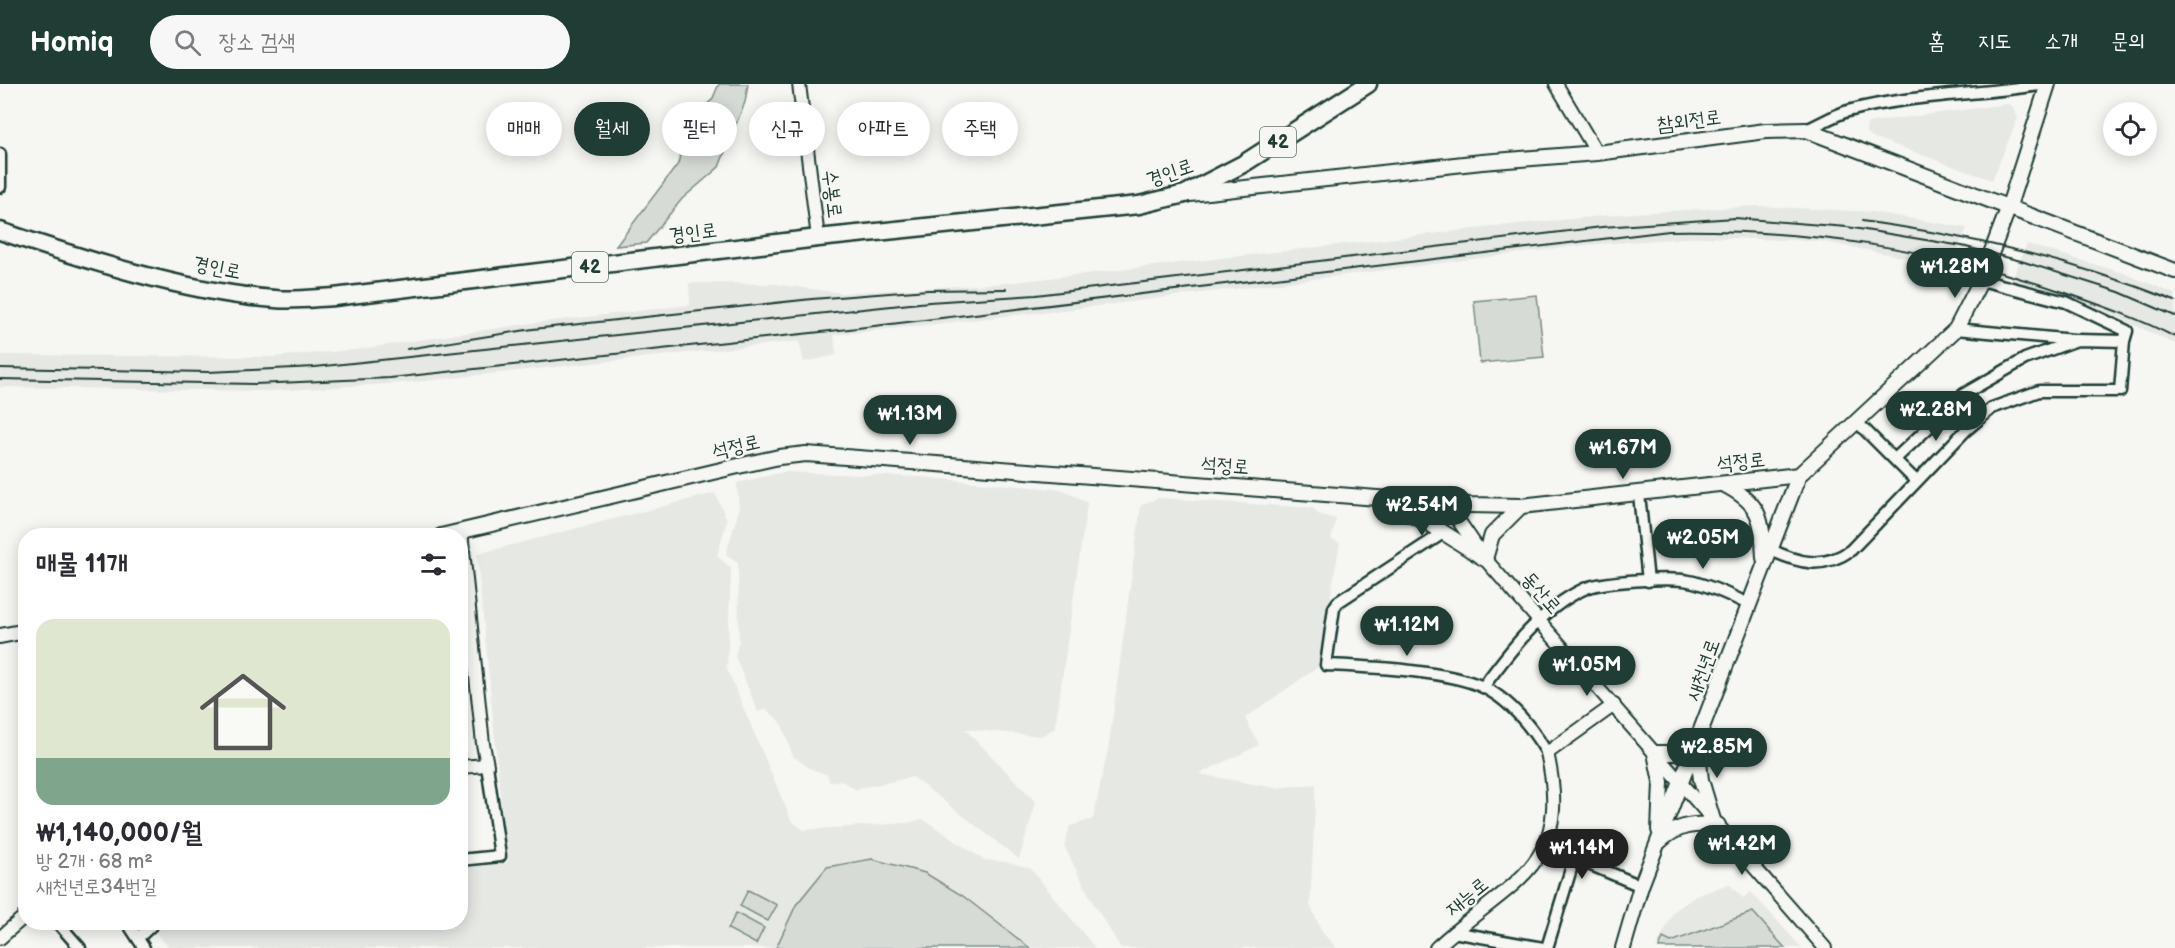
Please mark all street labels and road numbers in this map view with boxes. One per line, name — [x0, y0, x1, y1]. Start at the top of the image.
street label: 참외전로 — [1656, 105, 1722, 137]
road number: 42 — [1260, 127, 1296, 157]
street label: 경인로 — [1143, 154, 1197, 192]
street label: 수봉로 — [817, 169, 847, 219]
street label: 경인로 — [668, 218, 718, 248]
street label: 경인로 — [191, 252, 243, 284]
road number: 42 — [572, 252, 608, 282]
street label: 석정로 — [710, 430, 762, 464]
street label: 석정로 — [1716, 448, 1766, 476]
street label: 석정로 — [1200, 452, 1250, 480]
street label: 동산로 — [1516, 567, 1566, 619]
street label: 새천년로 — [1681, 636, 1725, 704]
street label: 재능로 — [1441, 872, 1493, 922]

